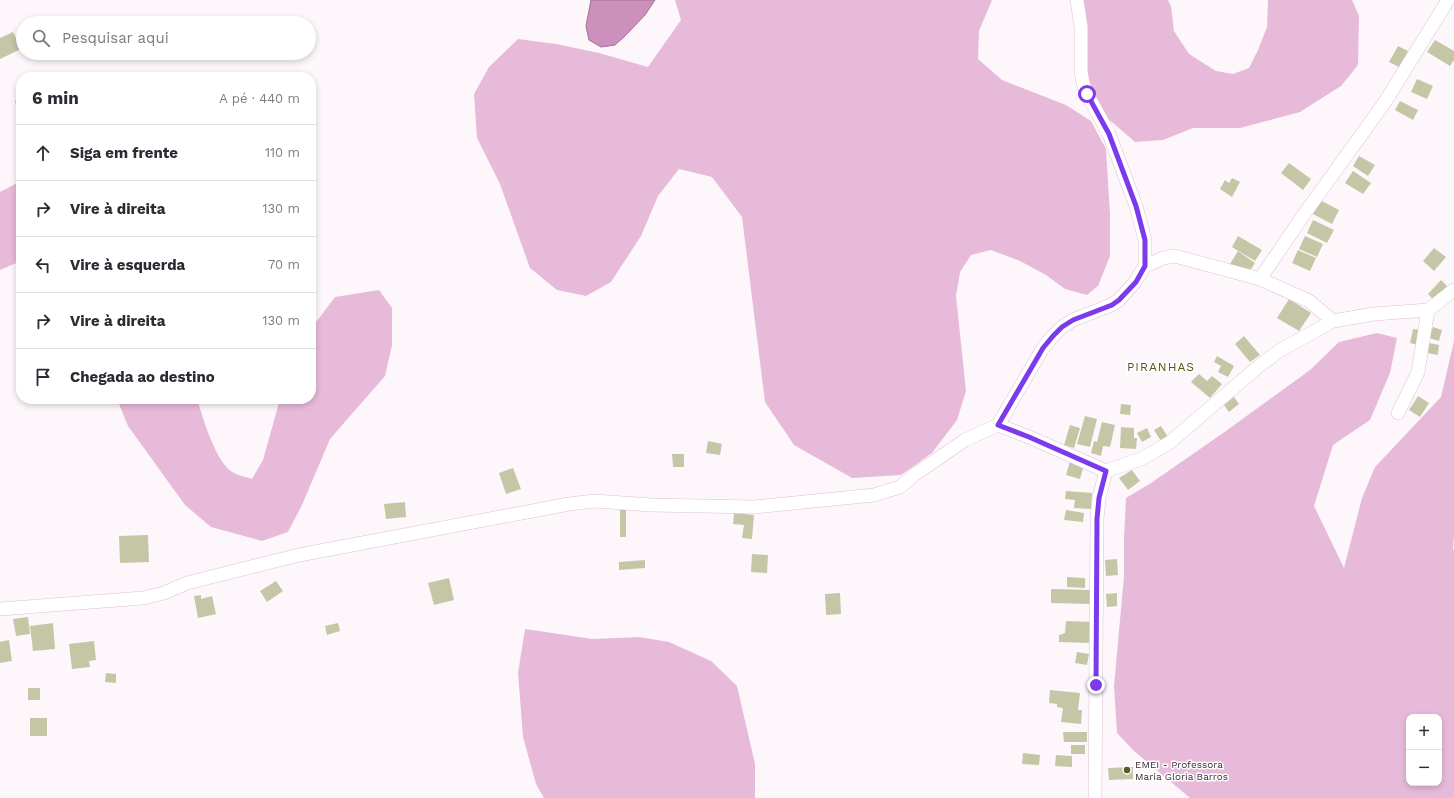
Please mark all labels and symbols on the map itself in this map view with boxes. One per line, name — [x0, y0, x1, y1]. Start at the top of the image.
route start — [1078, 85, 1096, 103]
district label: PIRANHAS — [1127, 360, 1195, 374]
route end — [1087, 676, 1105, 694]
place label: EMEI - Professora Maria Gloria Barros — [1135, 759, 1228, 782]
marker: EMEI - Professora Maria Gloria Barros — [1122, 765, 1132, 775]

